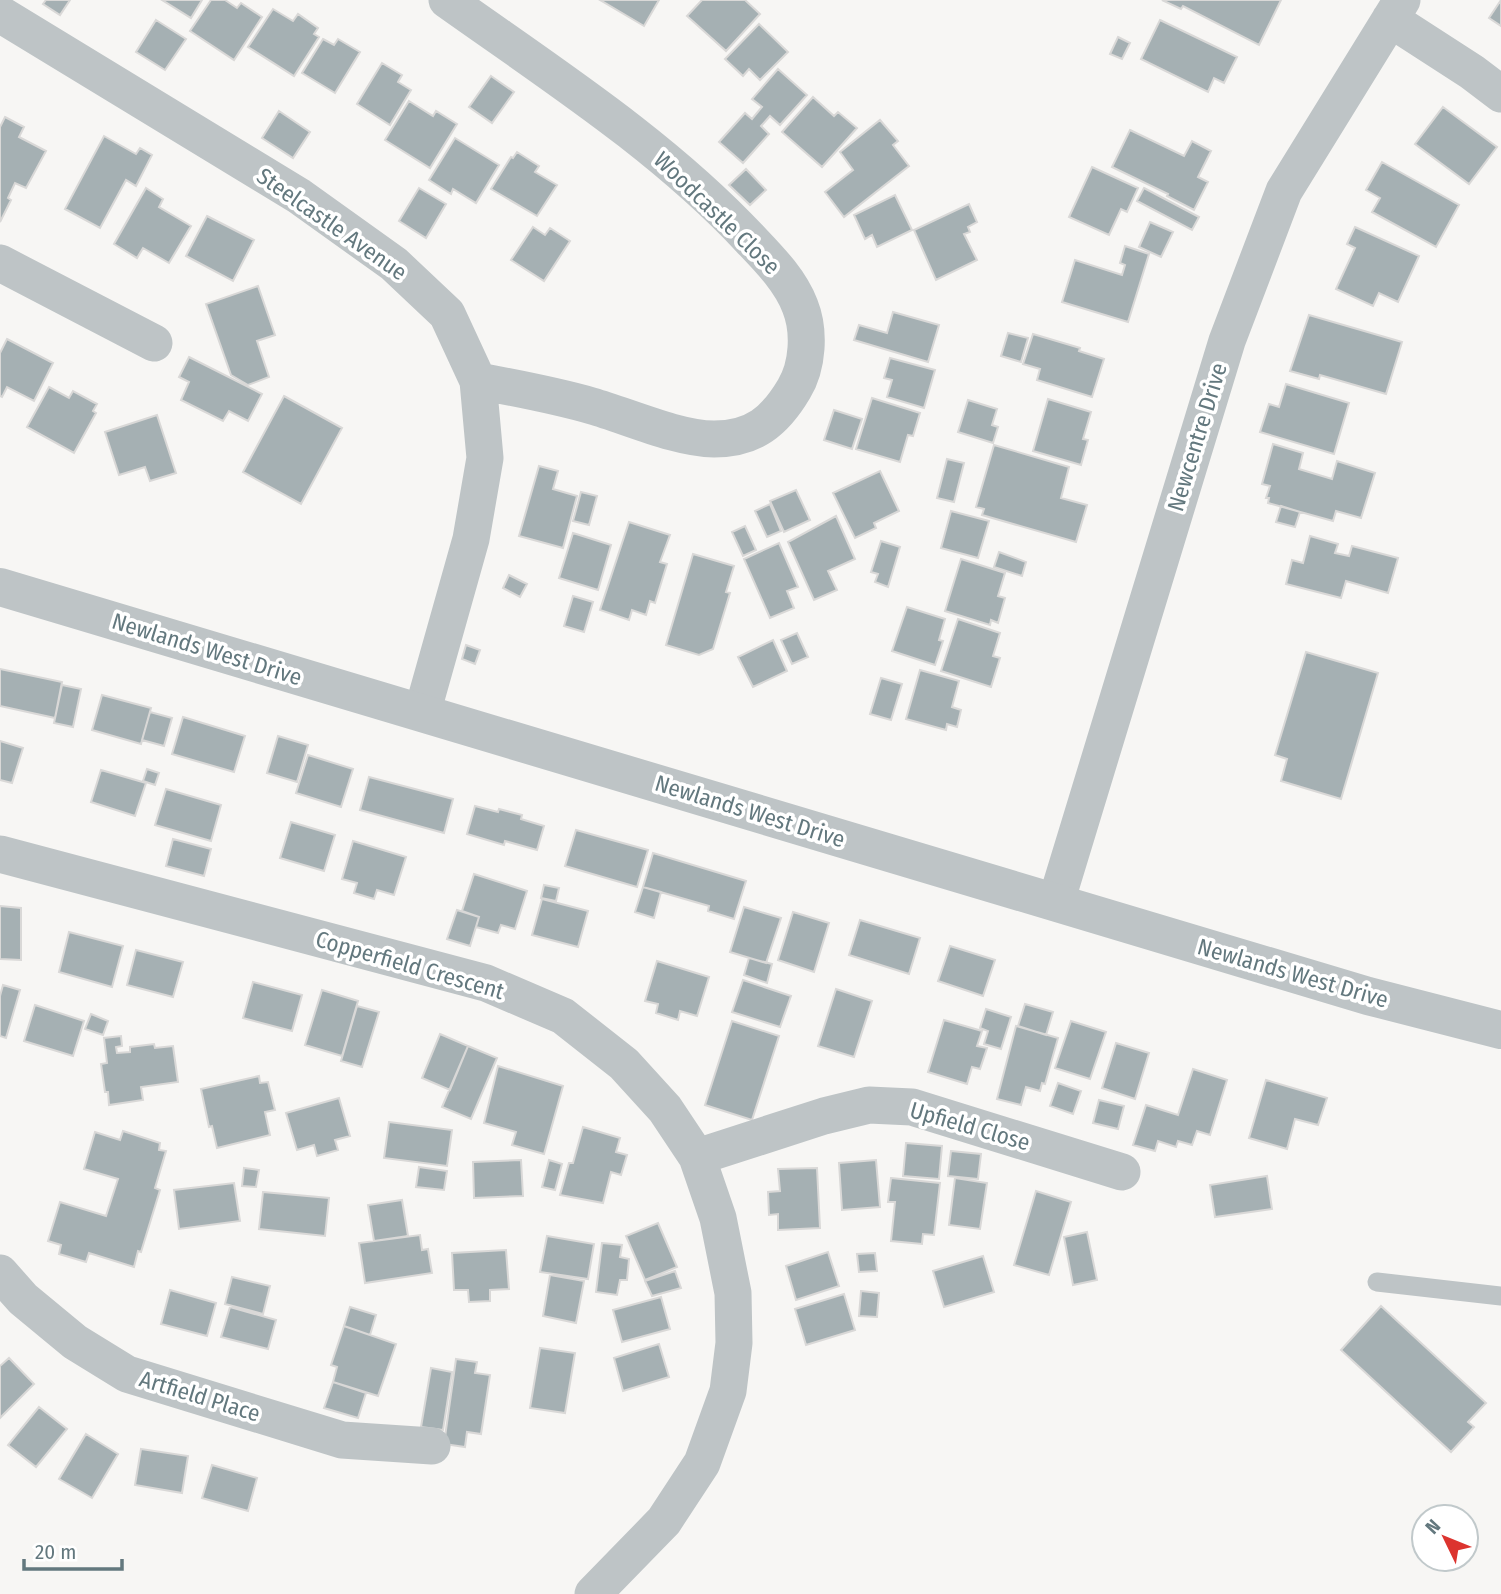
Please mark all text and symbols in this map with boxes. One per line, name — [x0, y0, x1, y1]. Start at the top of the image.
street label: Woodcastle Close — [648, 146, 786, 280]
street label: Steelcastle Avenue — [251, 162, 413, 286]
street label: Newcentre Drive — [1161, 359, 1233, 515]
street label: Newlands West Drive — [109, 607, 305, 691]
street label: Newlands West Drive — [652, 769, 848, 853]
street label: Copperfield Crescent — [313, 925, 508, 1005]
street label: Newlands West Drive — [1194, 932, 1392, 1014]
street label: Upfield Close — [907, 1096, 1033, 1156]
street label: Artfield Place — [136, 1364, 264, 1428]
north arrow — [1410, 1503, 1480, 1573]
text: N — [1421, 1515, 1445, 1539]
scale bar — [24, 1528, 122, 1572]
text: 20 m — [35, 1539, 76, 1565]

